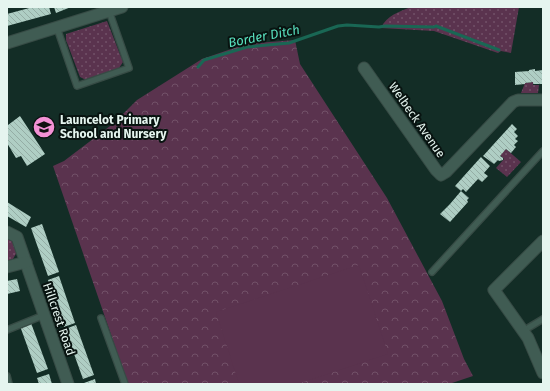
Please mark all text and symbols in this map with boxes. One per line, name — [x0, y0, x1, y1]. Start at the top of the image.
water label: Border Ditch — [227, 22, 301, 50]
street label: Welbeck Avenue — [386, 80, 448, 160]
place label: Launcelot Primary School and Nursery — [60, 113, 167, 141]
school or university icon: Launcelot Primary School and Nursery — [31, 114, 57, 140]
street label: Hillcrest Road — [40, 281, 78, 357]

